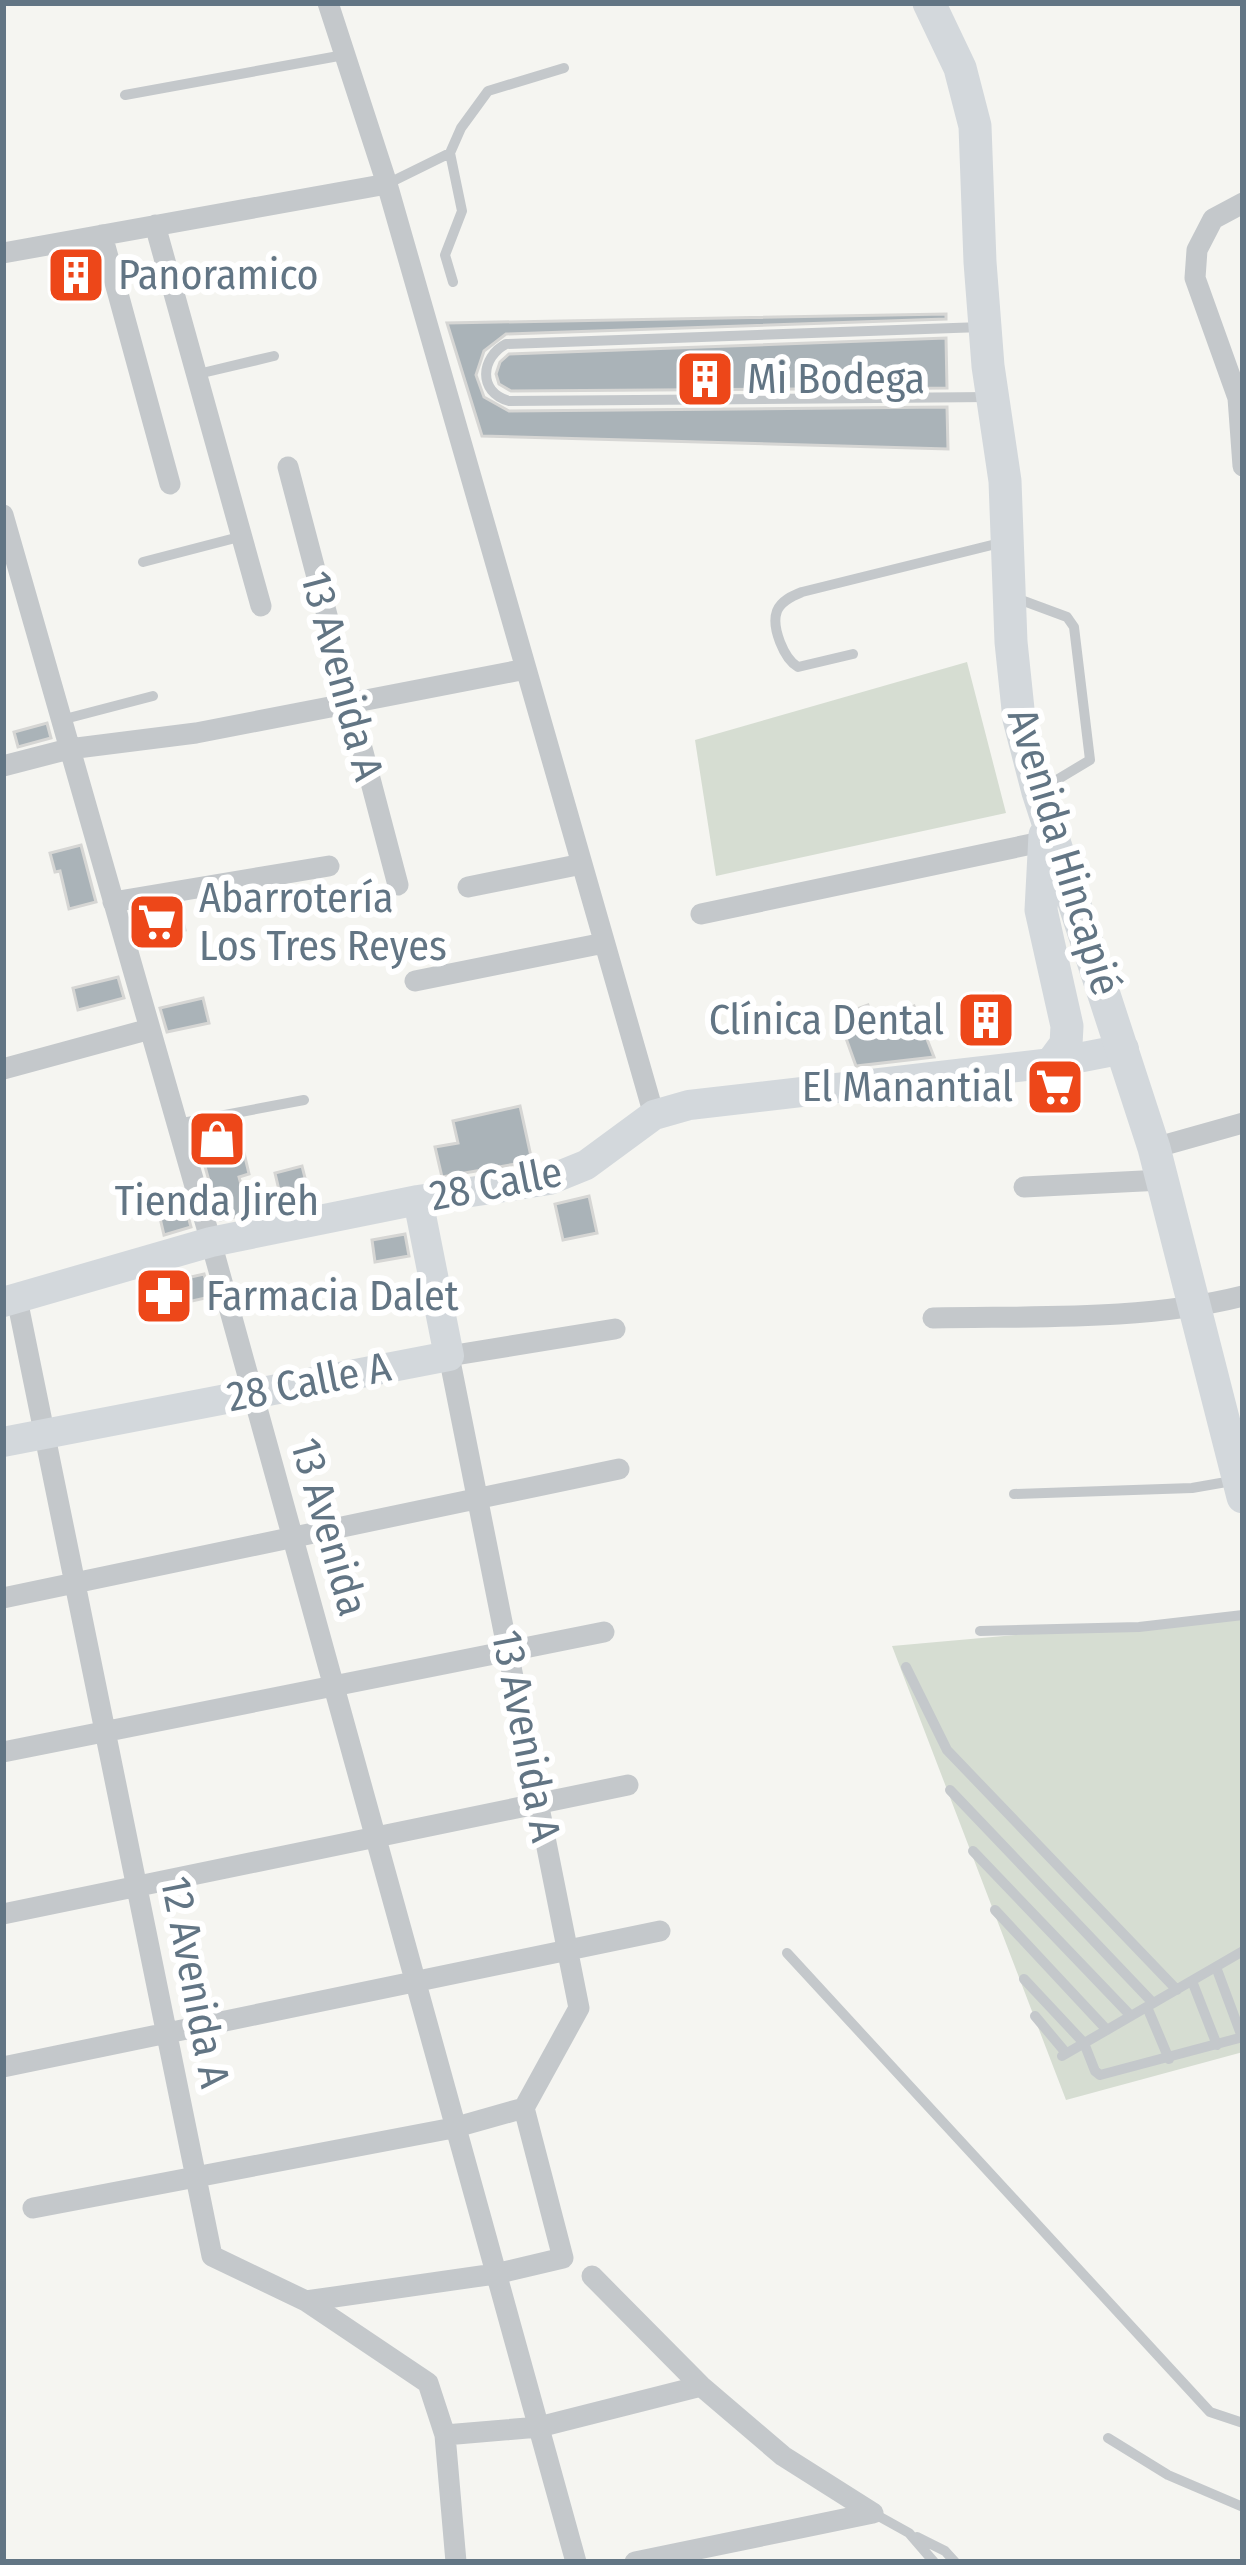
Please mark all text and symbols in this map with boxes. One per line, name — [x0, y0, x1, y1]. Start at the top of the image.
building icon: Panoramico — [45, 244, 107, 306]
place label: Panoramico — [118, 250, 319, 300]
building icon: Mi Bodega — [674, 348, 736, 410]
place label: Mi Bodega — [747, 354, 925, 404]
street label: 13 Avenida A — [290, 566, 394, 786]
street label: Avenida Hincapié — [997, 703, 1131, 1001]
place label: Abarrotería Los Tres Reyes — [199, 873, 447, 971]
supermarket icon: Abarrotería Los Tres Reyes — [126, 891, 188, 953]
building icon: Clínica Dental — [955, 989, 1017, 1051]
place label: Clínica Dental — [709, 995, 944, 1045]
supermarket icon: El Manantial — [1024, 1056, 1086, 1118]
place label: El Manantial — [802, 1062, 1013, 1112]
shop icon: Tienda Jireh — [186, 1108, 248, 1170]
street label: 28 Calle — [426, 1147, 566, 1221]
place label: Tienda Jireh — [115, 1176, 319, 1226]
pharmacy icon: Farmacia Dalet — [133, 1265, 195, 1327]
place label: Farmacia Dalet — [206, 1271, 459, 1321]
street label: 28 Calle A — [223, 1342, 395, 1422]
street label: 13 Avenida — [280, 1432, 378, 1622]
street label: 13 Avenida A — [481, 1626, 571, 1846]
street label: 12 Avenida A — [150, 1872, 240, 2092]

